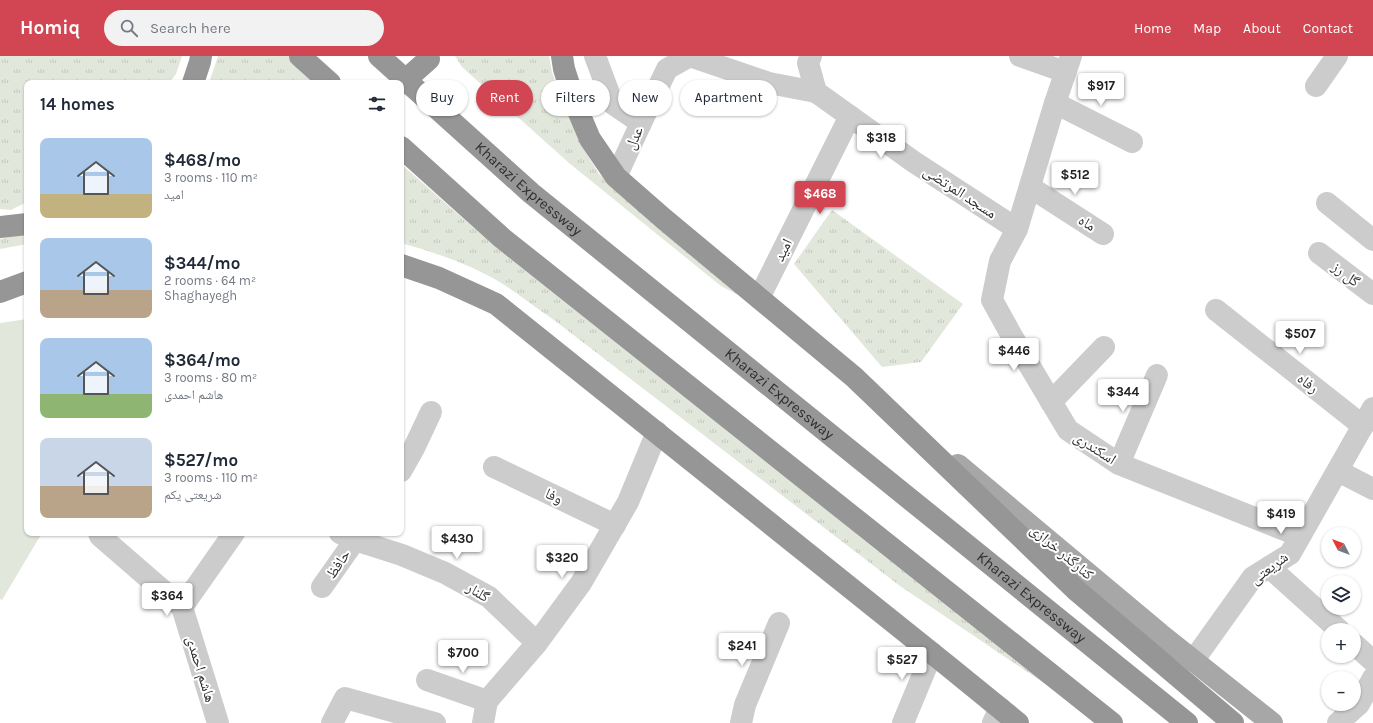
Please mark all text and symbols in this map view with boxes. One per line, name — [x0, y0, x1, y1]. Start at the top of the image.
search box — [104, 10, 384, 46]
text: Homiq — [20, 17, 80, 39]
icon: search — [118, 17, 140, 39]
text: Search here — [150, 19, 231, 37]
text: Home — [1134, 20, 1171, 37]
text: Map — [1193, 20, 1221, 37]
text: About — [1243, 20, 1281, 37]
text: Contact — [1303, 20, 1353, 37]
pin: $917 — [1077, 73, 1125, 107]
text: $917 — [1087, 78, 1115, 93]
chip: Buy — [416, 80, 468, 116]
chip: Rent — [476, 80, 533, 116]
chip: Filters — [541, 80, 610, 116]
chip: New — [618, 80, 672, 116]
chip: Apartment — [680, 80, 777, 116]
icon: filters — [366, 93, 388, 115]
text: 14 homes — [40, 94, 115, 114]
street label: عدل — [621, 123, 648, 153]
pin: $318 — [857, 125, 905, 159]
text: $318 — [866, 130, 896, 145]
street label: Kharazi Expressway — [471, 138, 586, 240]
text: $468/mo — [164, 150, 241, 170]
icon: home — [72, 154, 120, 202]
street label: مسجد المرتضی — [920, 162, 1000, 223]
pin: $512 — [1051, 162, 1099, 196]
text: $512 — [1060, 167, 1090, 182]
text: 3 rooms · 110 m² — [164, 170, 258, 185]
pin: $468 — [796, 181, 844, 215]
text: $468 — [804, 186, 837, 201]
text: امید — [164, 187, 184, 202]
street label: ماه — [1075, 211, 1099, 235]
street label: امید — [770, 236, 796, 264]
text: $344/mo — [164, 253, 240, 273]
icon: home — [72, 254, 120, 302]
street label: گل رز — [1327, 257, 1364, 291]
text: 2 rooms · 64 m² — [164, 273, 256, 288]
text: Shaghayegh — [164, 288, 237, 303]
pin: $507 — [1276, 321, 1324, 355]
text: $507 — [1284, 326, 1316, 341]
pin: $446 — [990, 338, 1038, 372]
text: $446 — [998, 343, 1030, 358]
street label: Kharazi Expressway — [721, 344, 838, 443]
text: $364/mo — [164, 350, 241, 370]
icon: home — [72, 354, 120, 402]
street label: رفاه — [1294, 369, 1322, 397]
text: 3 rooms · 80 m² — [164, 370, 257, 385]
pin: $344 — [1099, 379, 1147, 413]
text: $344 — [1107, 384, 1139, 399]
text: هاشم احمدی — [164, 387, 223, 402]
street label: اسکندری — [1070, 428, 1120, 469]
text: $527/mo — [164, 450, 238, 470]
icon: home — [72, 454, 120, 502]
text: 3 rooms · 110 m² — [164, 470, 258, 485]
street label: وفا — [542, 484, 566, 508]
text: شریعتی یکم — [164, 487, 222, 502]
pin: $419 — [1257, 501, 1305, 535]
text: $419 — [1266, 506, 1296, 521]
street label: کنارگذر خرازی — [1026, 520, 1097, 584]
pin: $430 — [433, 526, 481, 560]
north arrow — [1321, 527, 1361, 567]
map controls — [1321, 527, 1361, 711]
text: $430 — [440, 531, 474, 546]
pin: $320 — [538, 545, 586, 579]
street label: حافظ — [322, 546, 354, 582]
street label: Kharazi Expressway — [973, 548, 1090, 647]
street label: شریعتی — [1246, 548, 1292, 589]
text: $320 — [545, 550, 579, 565]
button: layers — [1321, 575, 1361, 615]
street label: گلنار — [462, 578, 493, 606]
pin: $364 — [143, 583, 191, 617]
text: $364 — [151, 588, 183, 603]
button: + — [1321, 623, 1361, 663]
pin: $241 — [718, 633, 766, 667]
street label: هاشم احمدی — [181, 634, 220, 705]
text: $241 — [727, 638, 757, 653]
pin: $700 — [439, 640, 487, 674]
text: $700 — [447, 645, 479, 660]
pin: $527 — [878, 647, 926, 681]
text: $527 — [887, 652, 917, 667]
button: − — [1321, 671, 1361, 711]

